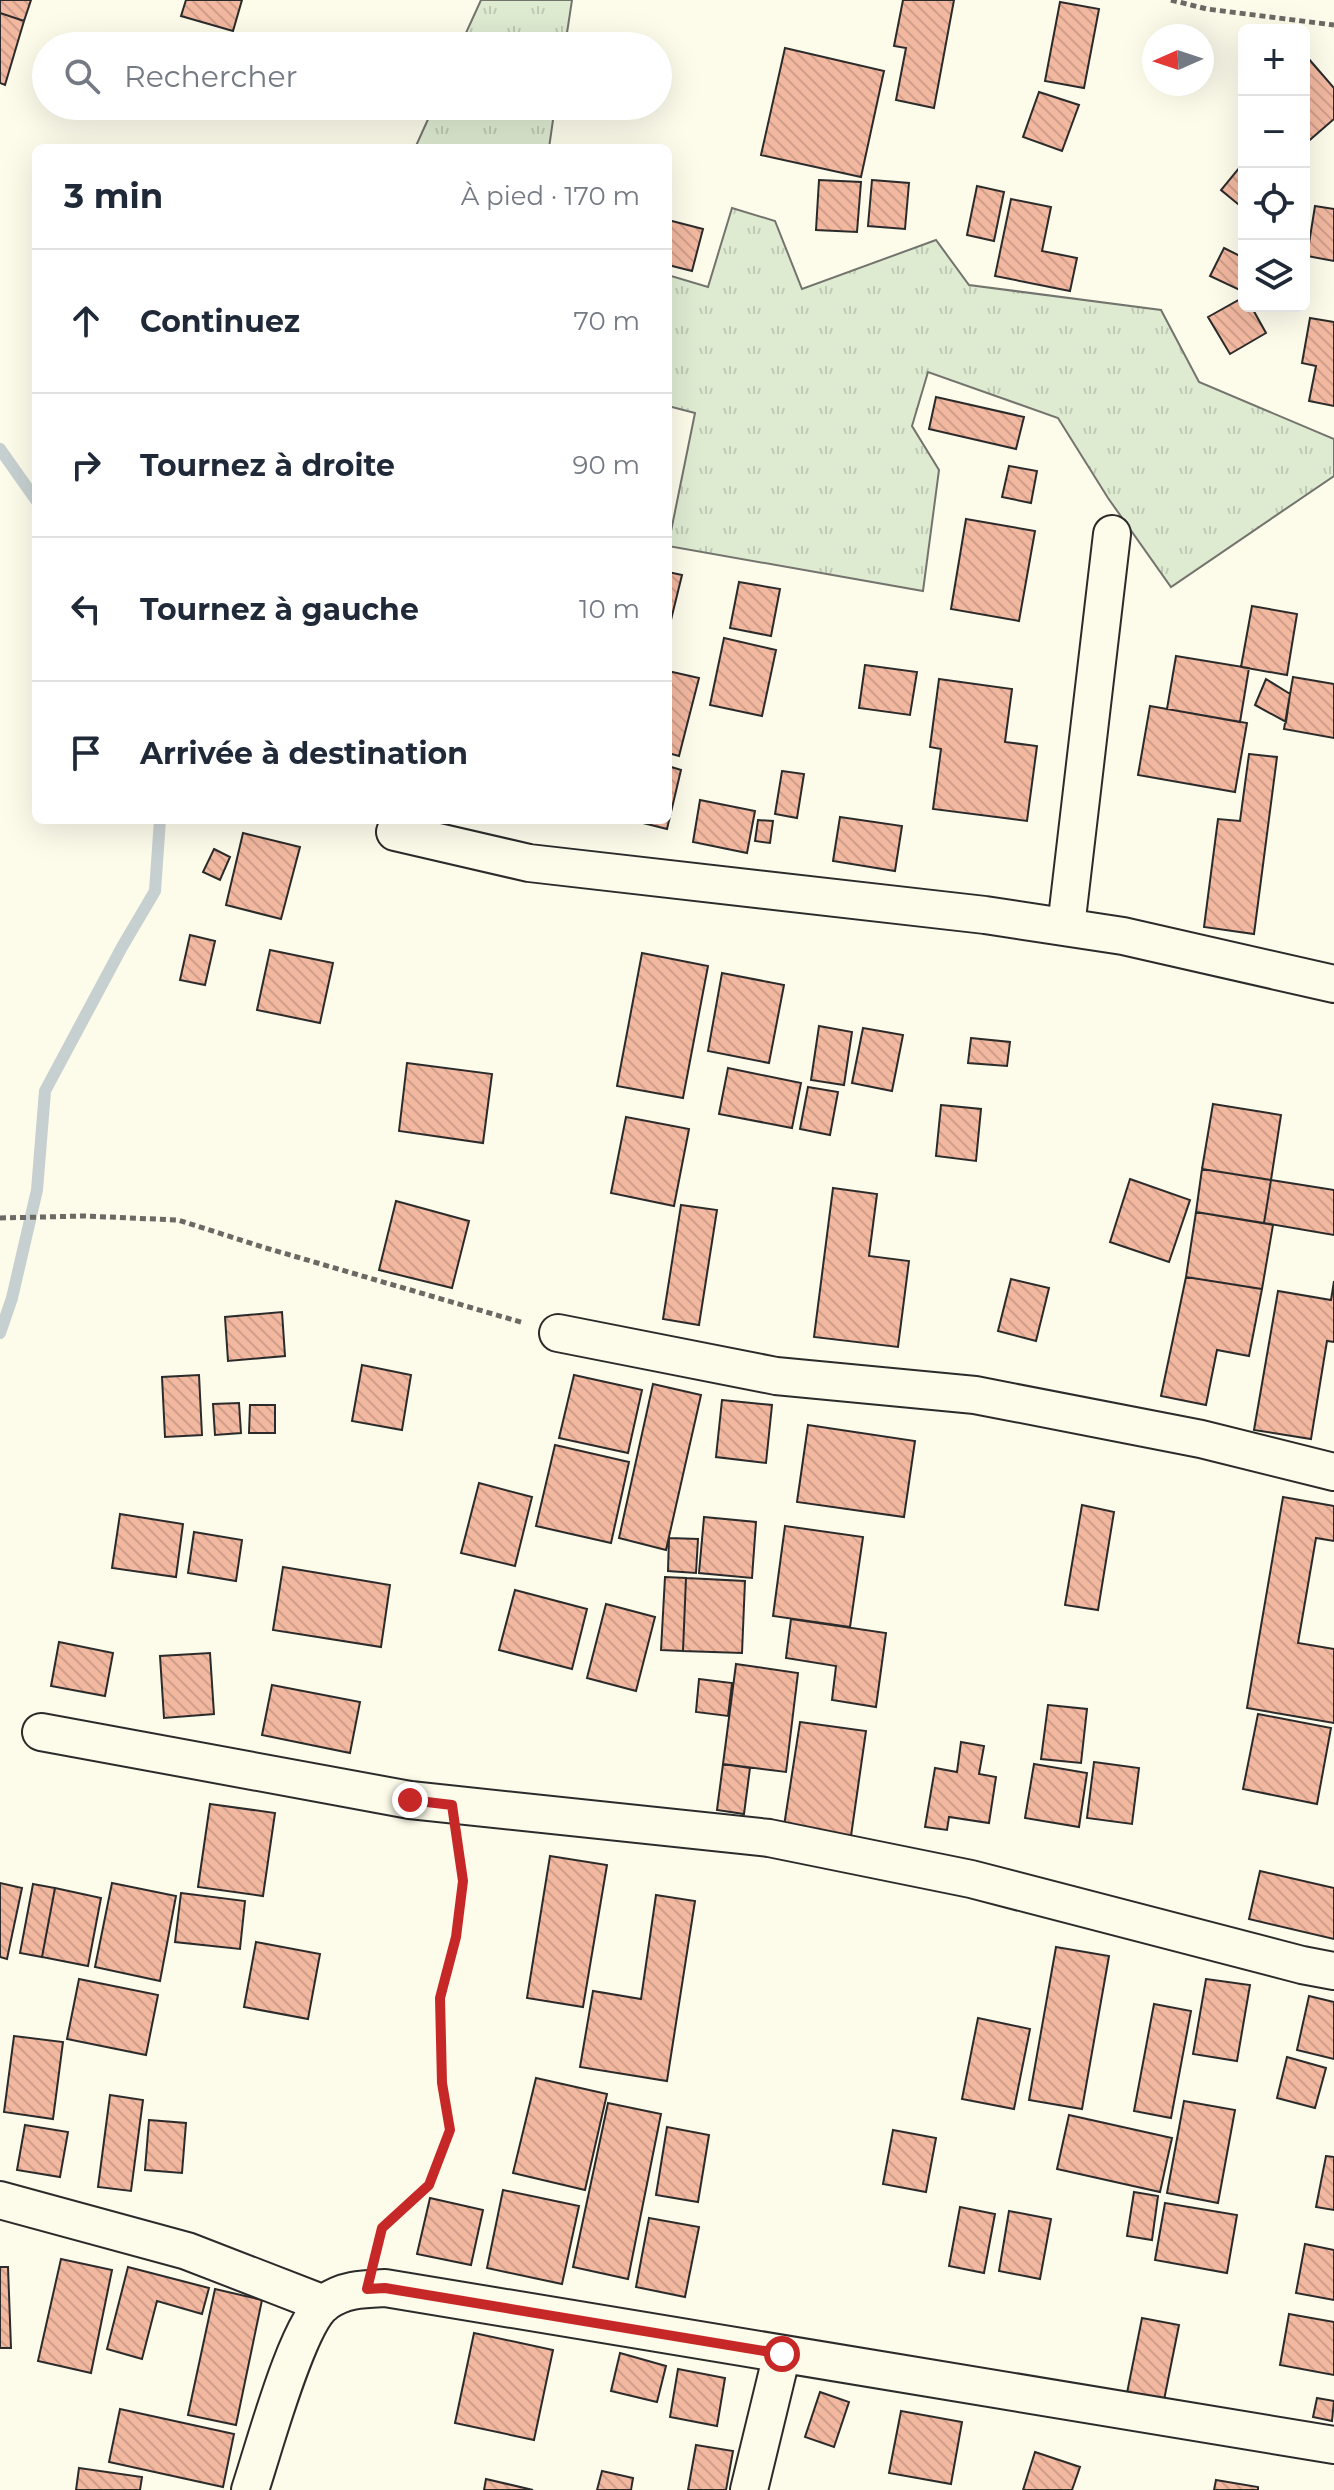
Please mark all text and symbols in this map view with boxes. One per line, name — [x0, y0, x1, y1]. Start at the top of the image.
north arrow — [1142, 24, 1214, 96]
map controls — [1238, 24, 1310, 312]
button: + — [1238, 24, 1310, 96]
search box — [32, 32, 672, 120]
icon: search — [60, 54, 104, 98]
text: Rechercher — [124, 58, 298, 95]
button: − — [1238, 96, 1310, 168]
button: locate — [1238, 168, 1310, 240]
text: 3 min — [64, 175, 163, 217]
text: À pied · 170 m — [461, 180, 640, 212]
button: layers — [1238, 240, 1310, 312]
icon: ahead — [64, 299, 108, 343]
text: Continuez — [140, 303, 300, 340]
text: 70 m — [574, 305, 640, 337]
icon: right — [64, 443, 108, 487]
text: Tournez à droite — [140, 447, 395, 484]
text: 90 m — [573, 449, 640, 481]
icon: left — [64, 587, 108, 631]
text: Tournez à gauche — [140, 591, 419, 628]
text: 10 m — [579, 593, 640, 625]
icon: arrive — [64, 731, 108, 775]
text: Arrivée à destination — [140, 735, 468, 772]
route end — [392, 1782, 428, 1818]
route start — [764, 2336, 800, 2372]

